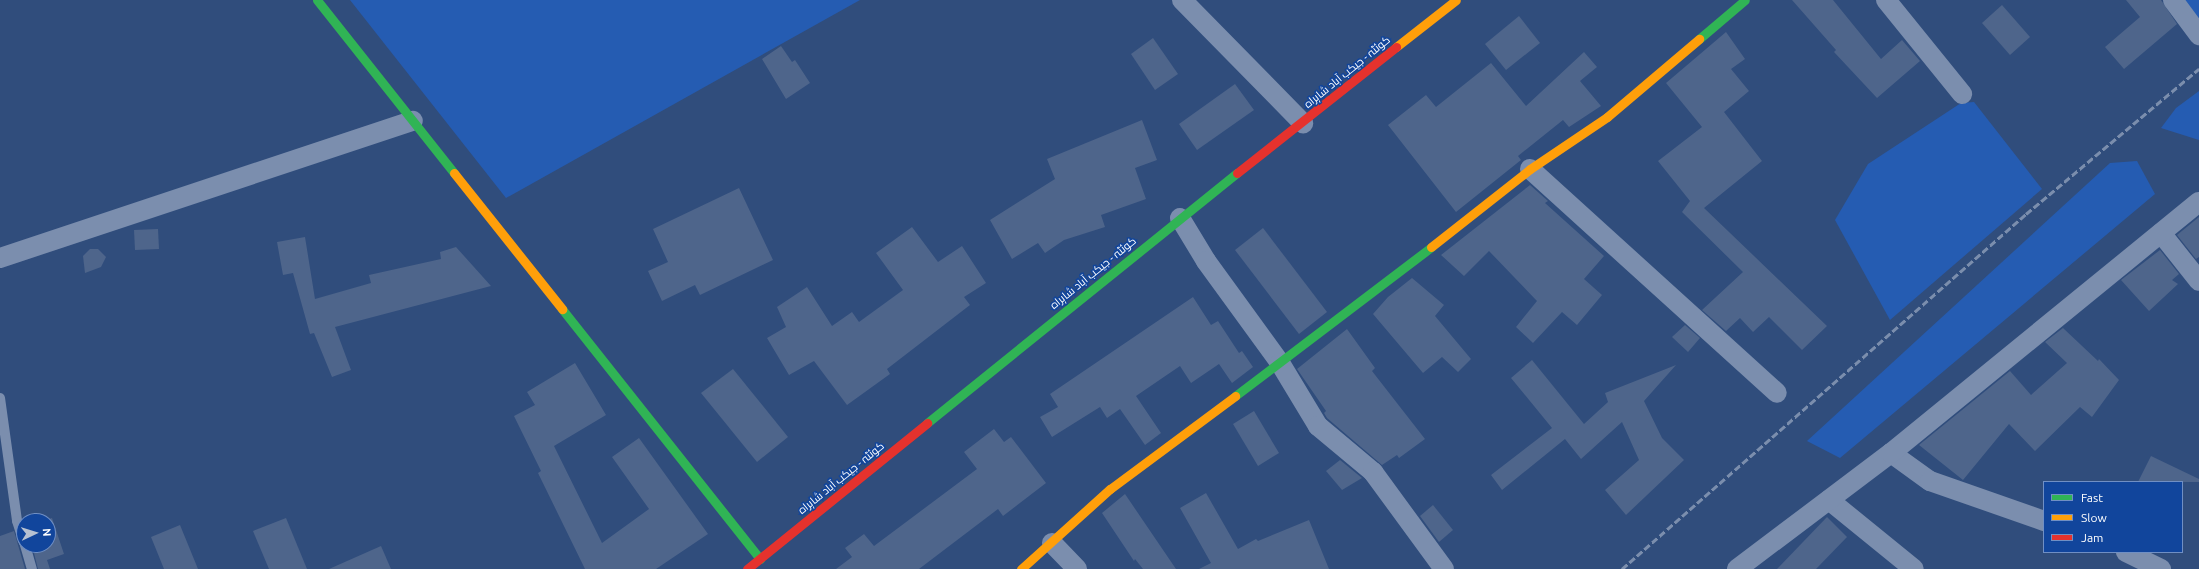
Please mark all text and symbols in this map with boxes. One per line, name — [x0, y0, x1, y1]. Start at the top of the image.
street label: کوئٹہ - جیکب آباد شاہراہ — [1301, 33, 1393, 111]
street label: کوئٹہ - جیکب آباد شاہراہ — [1047, 234, 1139, 312]
street label: کوئٹہ - جیکب آباد شاہراہ — [795, 439, 887, 517]
legend — [2043, 481, 2183, 553]
text: Fast — [2081, 491, 2103, 504]
text: Slow — [2081, 511, 2107, 524]
north arrow — [16, 513, 56, 553]
text: N — [41, 528, 53, 537]
text: Jam — [2081, 531, 2103, 544]

